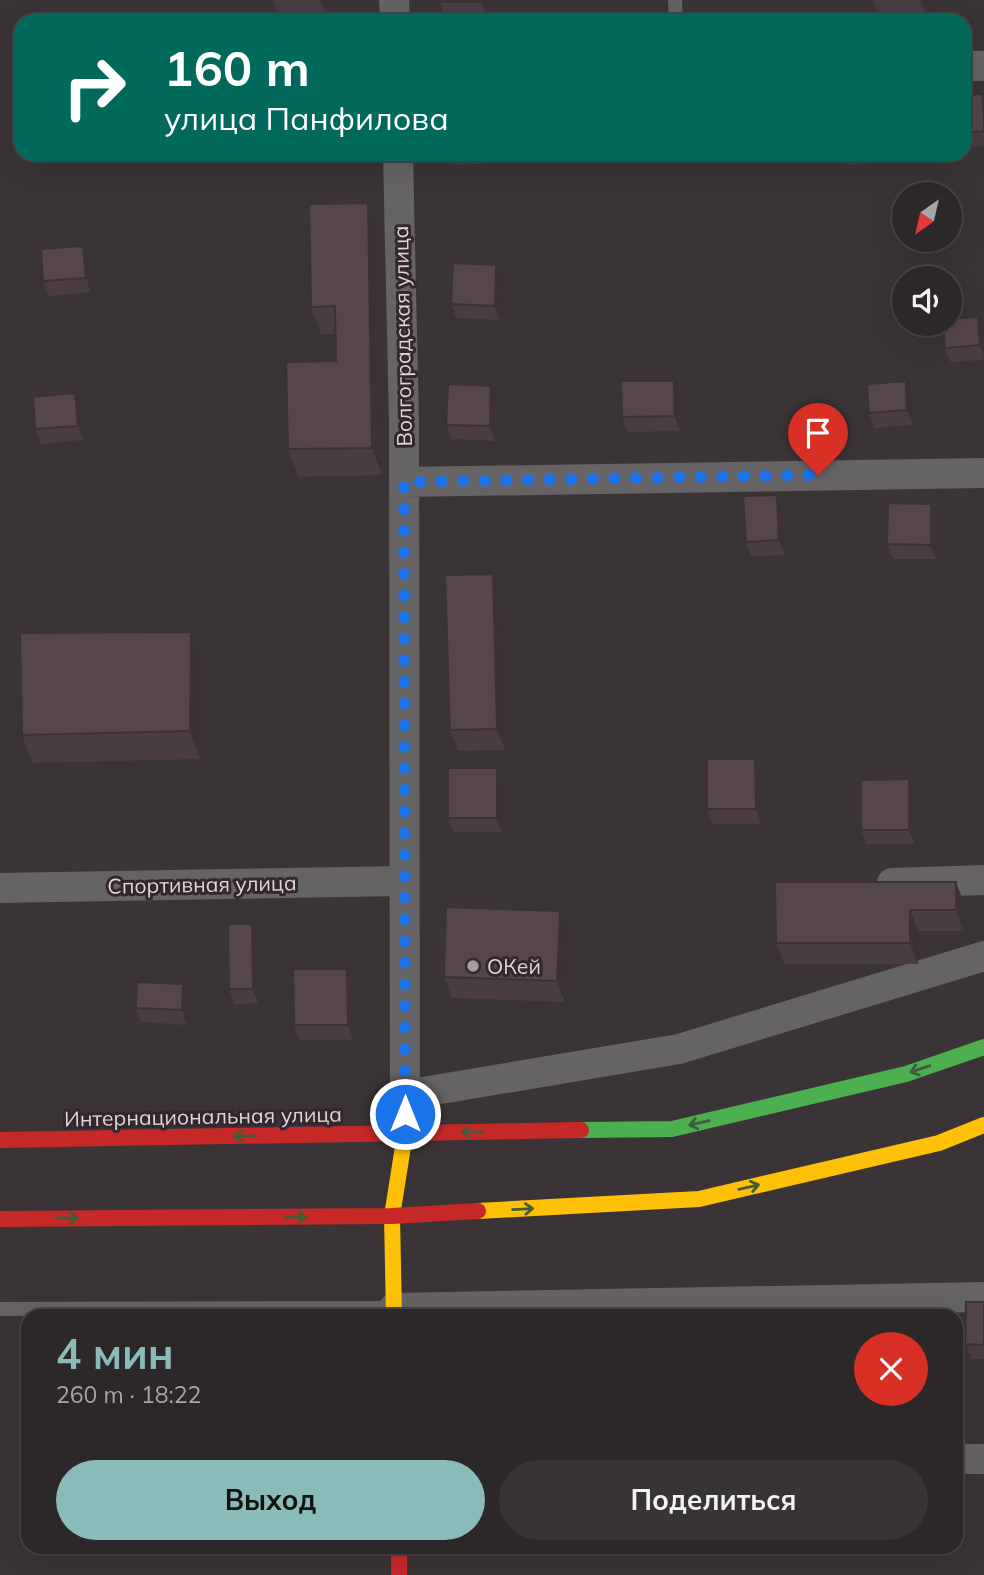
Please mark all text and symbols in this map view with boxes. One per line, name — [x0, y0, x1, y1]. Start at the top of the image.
text: 160 m — [164, 37, 310, 98]
icon: right — [49, 42, 140, 133]
text: улица Панфилова — [164, 98, 449, 138]
north arrow — [892, 182, 962, 252]
map controls — [892, 182, 962, 336]
street label: Волгоградская улица — [387, 225, 417, 447]
button: sound — [892, 266, 962, 336]
pin — [788, 403, 848, 475]
icon: arrive — [799, 414, 837, 452]
street label: Спортивная улица — [107, 869, 297, 899]
place label: ОКей — [487, 953, 541, 979]
marker: ОКей — [465, 958, 481, 974]
one-way arrow — [909, 1064, 931, 1076]
position arrow — [368, 1077, 442, 1151]
street label: Интернациональная улица — [64, 1101, 342, 1131]
one-way arrow — [688, 1117, 711, 1130]
one-way arrow — [461, 1126, 484, 1139]
one-way arrow — [233, 1129, 256, 1143]
one-way arrow — [737, 1180, 760, 1193]
one-way arrow — [511, 1202, 534, 1215]
one-way arrow — [284, 1210, 307, 1224]
one-way arrow — [56, 1211, 79, 1225]
text: 4 мин — [56, 1327, 174, 1380]
button: close — [854, 1332, 928, 1406]
text: 260 m · 18:22 — [56, 1380, 201, 1409]
button: Выход — [56, 1460, 485, 1540]
button: Поделиться — [499, 1460, 928, 1540]

